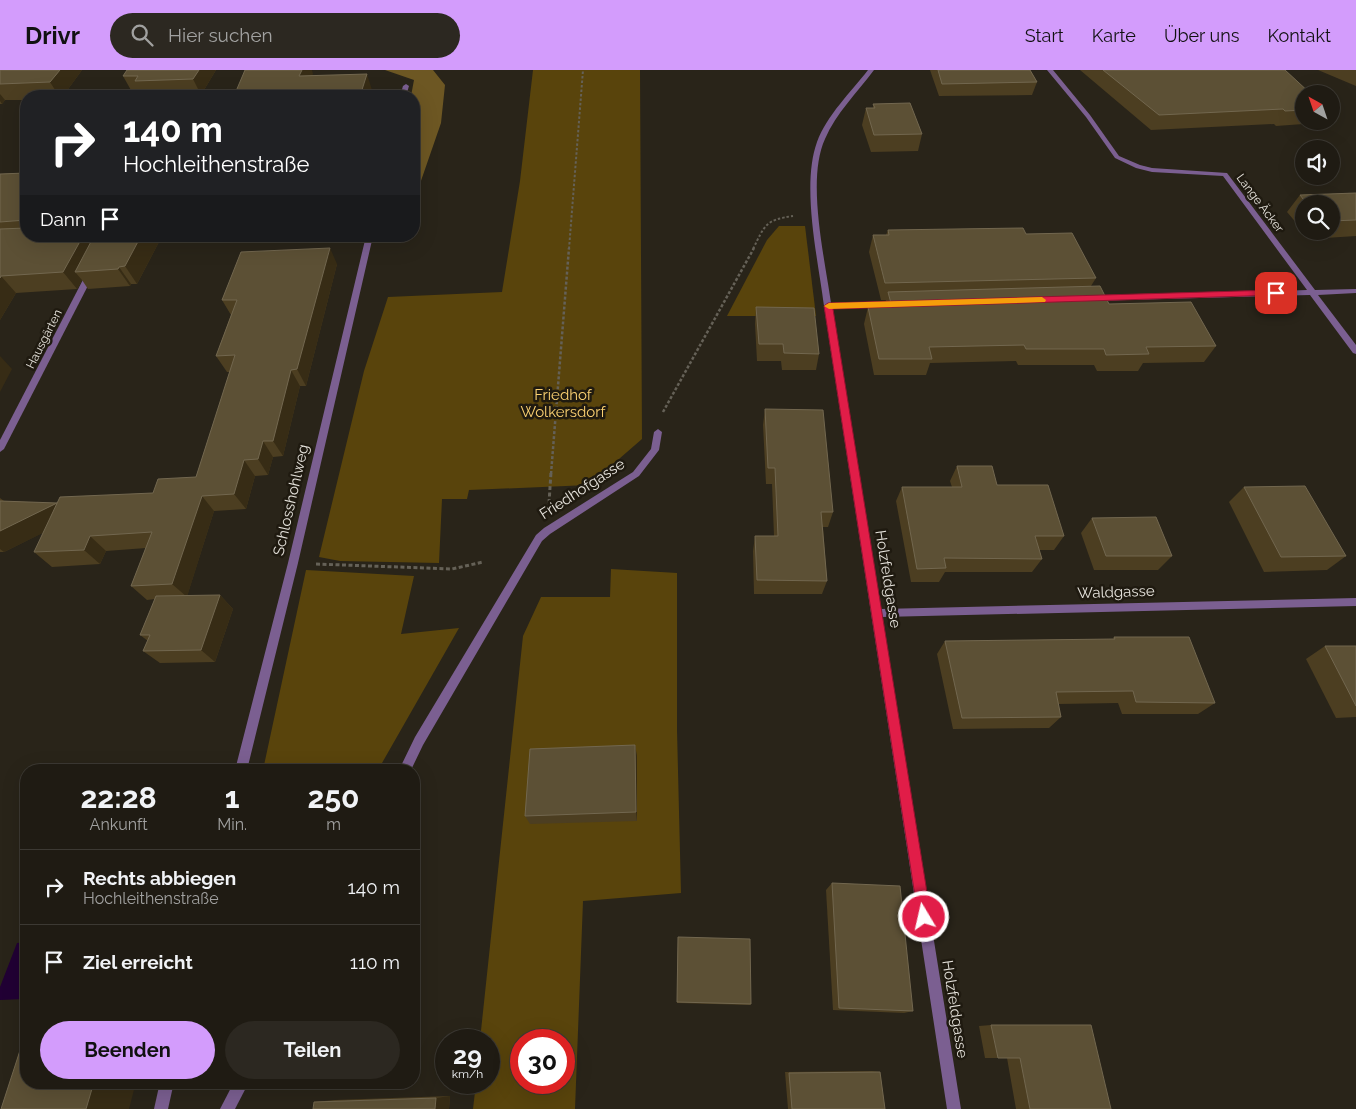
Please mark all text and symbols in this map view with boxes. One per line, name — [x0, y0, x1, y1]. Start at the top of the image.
search box — [110, 13, 460, 58]
text: Drivr — [25, 21, 80, 50]
icon: search — [128, 21, 156, 49]
text: Hier suchen — [168, 24, 273, 46]
text: Start — [1025, 25, 1064, 46]
text: Karte — [1092, 25, 1136, 46]
text: Über uns — [1164, 25, 1239, 46]
text: Kontakt — [1267, 25, 1331, 46]
north arrow — [1295, 85, 1340, 130]
map controls — [1295, 85, 1340, 240]
text: 140 m — [123, 109, 223, 150]
icon: right — [40, 110, 105, 175]
button: sound — [1295, 140, 1340, 185]
text: Hochleithenstraße — [123, 151, 309, 177]
street label: Lange Äcker — [1233, 171, 1287, 236]
button: search — [1295, 195, 1340, 240]
icon: arrive — [96, 205, 124, 233]
text: Dann — [40, 208, 86, 230]
pin — [1255, 272, 1297, 314]
icon: arrive — [1262, 279, 1290, 307]
street label: Hausgärten — [23, 307, 65, 371]
park label: Friedhof Wolkersdorf — [520, 386, 607, 421]
street label: Schlosshohlweg — [269, 443, 313, 557]
street label: Friedhofgasse — [536, 455, 628, 523]
street label: Holzfeldgasse — [871, 529, 905, 629]
street label: Waldgasse — [1077, 582, 1155, 602]
text: 22:28 — [80, 780, 157, 815]
text: 1 — [225, 780, 240, 815]
text: 250 — [308, 780, 360, 815]
text: Ankunft — [90, 815, 148, 834]
text: Min. — [217, 815, 247, 834]
text: m — [326, 815, 341, 834]
text: Rechts abbiegen — [83, 867, 236, 889]
icon: right — [40, 873, 68, 901]
text: 140 m — [348, 876, 400, 898]
text: Hochleithenstraße — [83, 889, 219, 908]
position arrow — [897, 890, 949, 942]
icon: arrive — [40, 948, 68, 976]
text: Ziel erreicht — [83, 951, 193, 973]
text: 110 m — [350, 951, 400, 973]
street label: Holzfeldgasse — [938, 959, 972, 1059]
button: Beenden — [40, 1021, 215, 1079]
button: Teilen — [225, 1021, 400, 1079]
speed limit sign: 30 — [510, 1029, 575, 1094]
text: 29 — [453, 1040, 482, 1070]
text: km/h — [452, 1067, 483, 1081]

